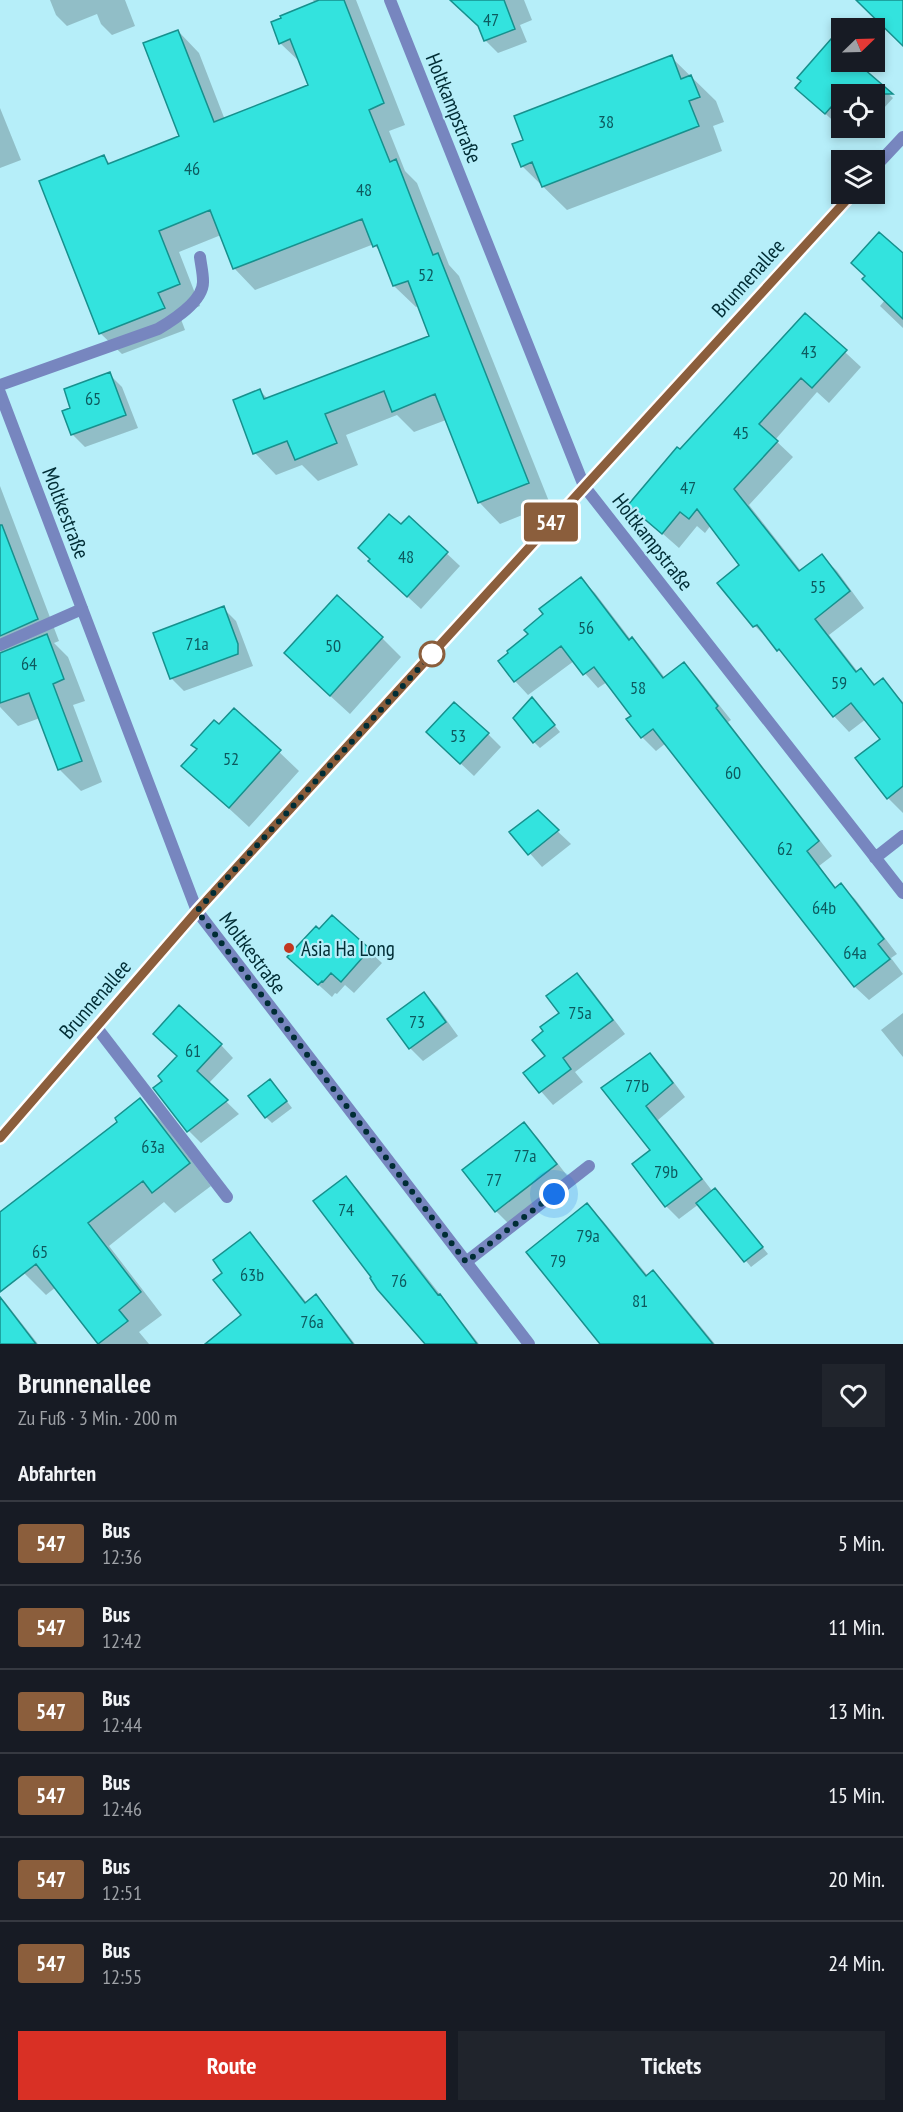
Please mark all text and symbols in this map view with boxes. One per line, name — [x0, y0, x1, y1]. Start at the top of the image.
house number: 47 — [483, 8, 499, 31]
north arrow — [831, 18, 885, 72]
map controls — [831, 18, 885, 204]
street label: Holtkampstraße — [420, 49, 488, 167]
button: locate — [831, 84, 885, 138]
house number: 38 — [598, 110, 614, 133]
button: layers — [831, 150, 885, 204]
house number: 46 — [184, 157, 200, 180]
house number: 48 — [356, 178, 372, 201]
street label: Brunnenallee — [706, 233, 790, 323]
house number: 52 — [418, 263, 434, 286]
house number: 43 — [801, 340, 817, 363]
house number: 65 — [85, 387, 101, 410]
house number: 45 — [733, 421, 749, 444]
street label: Moltkestraße — [36, 463, 96, 563]
house number: 47 — [680, 476, 696, 499]
street label: Holtkampstraße — [607, 488, 699, 596]
line badge: 547 — [516, 502, 586, 542]
text: 547 — [536, 509, 566, 536]
house number: 48 — [398, 545, 414, 568]
house number: 55 — [810, 575, 826, 598]
house number: 56 — [578, 616, 594, 639]
house number: 71a — [185, 632, 209, 655]
house number: 50 — [325, 634, 341, 657]
unlabelled marker — [419, 641, 445, 667]
house number: 64 — [21, 652, 37, 675]
house number: 59 — [831, 671, 847, 694]
house number: 58 — [630, 676, 646, 699]
house number: 53 — [450, 724, 466, 747]
house number: 52 — [223, 747, 239, 770]
house number: 60 — [725, 761, 741, 784]
house number: 62 — [777, 837, 793, 860]
house number: 64b — [812, 896, 836, 919]
street label: Moltkestraße — [213, 907, 293, 999]
place label: Asia Ha Long — [301, 935, 395, 962]
marker: Asia Ha Long — [282, 941, 296, 955]
house number: 64a — [843, 941, 867, 964]
street label: Brunnenallee — [53, 954, 137, 1044]
house number: 75a — [568, 1001, 592, 1024]
house number: 73 — [409, 1010, 425, 1033]
house number: 61 — [185, 1039, 201, 1062]
house number: 77b — [625, 1074, 649, 1097]
house number: 63a — [141, 1135, 165, 1158]
house number: 77a — [513, 1144, 537, 1167]
house number: 79b — [654, 1160, 678, 1183]
house number: 77 — [486, 1168, 502, 1191]
your location — [539, 1179, 569, 1209]
house number: 74 — [338, 1198, 354, 1221]
house number: 79a — [576, 1224, 600, 1247]
house number: 65 — [32, 1240, 48, 1263]
house number: 79 — [550, 1249, 566, 1272]
house number: 63b — [240, 1263, 264, 1286]
house number: 76 — [391, 1269, 407, 1292]
house number: 81 — [632, 1289, 648, 1312]
house number: 76a — [300, 1310, 324, 1333]
text: Brunnenallee — [18, 1364, 151, 1401]
button: heart — [822, 1364, 885, 1427]
text: Zu Fuß · 3 Min. · 200 m — [18, 1405, 177, 1431]
text: Abfahrten — [18, 1459, 96, 1487]
text: Bus — [102, 1516, 130, 1544]
text: 5 Min. — [838, 1529, 885, 1557]
text: 547 — [36, 1530, 66, 1557]
text: 12:36 — [102, 1544, 142, 1570]
text: Bus — [102, 1600, 130, 1628]
text: 11 Min. — [828, 1613, 885, 1641]
text: 547 — [36, 1614, 66, 1641]
text: 12:42 — [102, 1628, 142, 1654]
text: Bus — [102, 1684, 130, 1712]
text: 13 Min. — [828, 1697, 885, 1725]
text: 547 — [36, 1698, 66, 1725]
text: 12:44 — [102, 1712, 142, 1738]
text: Bus — [102, 1768, 130, 1796]
text: 15 Min. — [828, 1781, 885, 1809]
text: 547 — [36, 1782, 66, 1809]
text: 12:46 — [102, 1796, 142, 1822]
text: Bus — [102, 1852, 130, 1880]
text: 20 Min. — [828, 1865, 885, 1893]
text: 547 — [36, 1866, 66, 1893]
text: 12:51 — [102, 1880, 142, 1906]
text: Bus — [102, 1936, 130, 1964]
text: 24 Min. — [828, 1949, 885, 1977]
text: 547 — [36, 1950, 66, 1977]
text: 12:55 — [102, 1964, 142, 1990]
button: Route — [18, 2031, 446, 2100]
button: Tickets — [458, 2031, 885, 2100]

